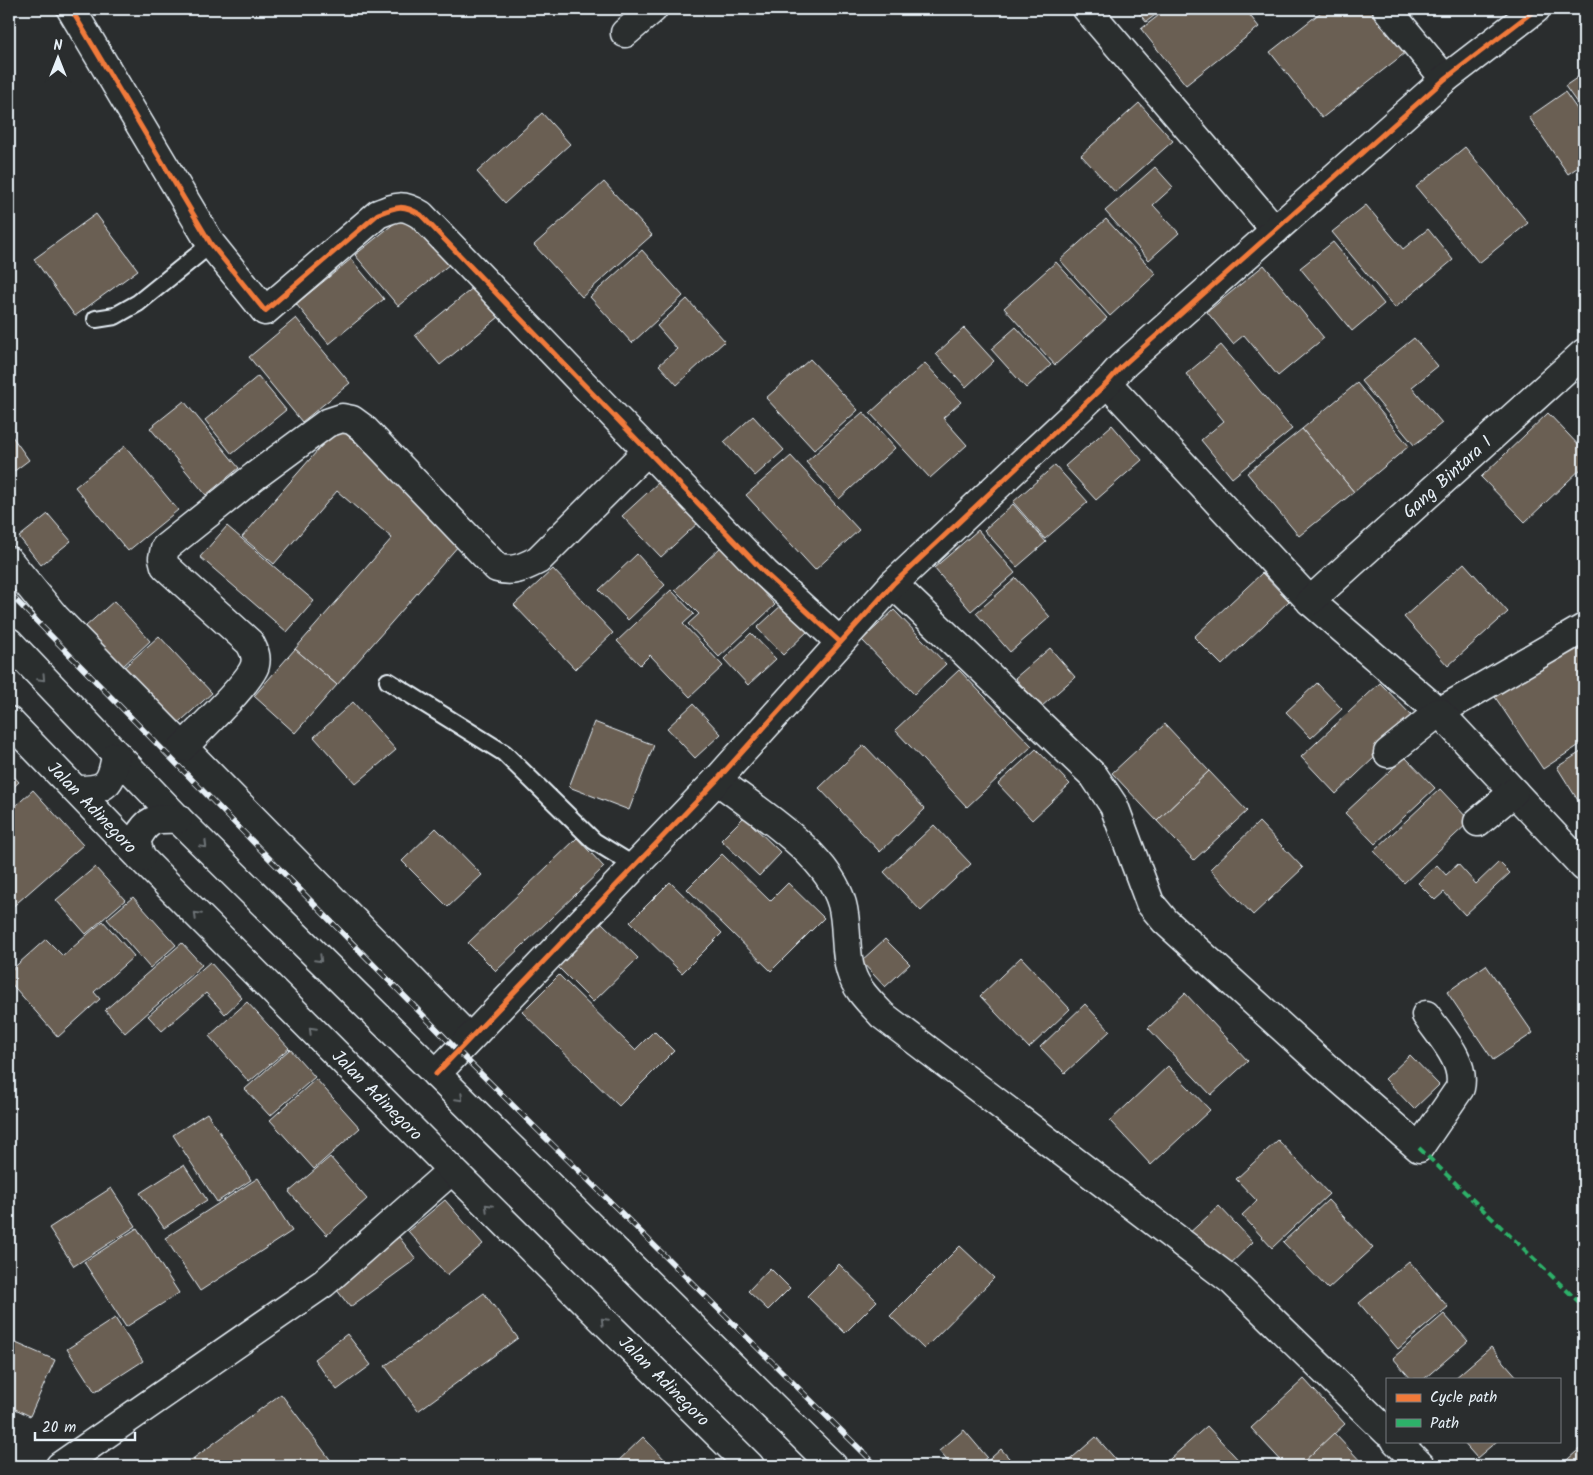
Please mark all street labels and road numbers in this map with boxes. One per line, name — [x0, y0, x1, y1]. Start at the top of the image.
street label: Gang Bintara I — [1397, 429, 1500, 527]
street label: Jalan Adinegoro — [39, 755, 143, 862]
street label: Jalan Adinegoro — [324, 1044, 429, 1149]
street label: Jalan Adinegoro — [611, 1330, 716, 1434]

